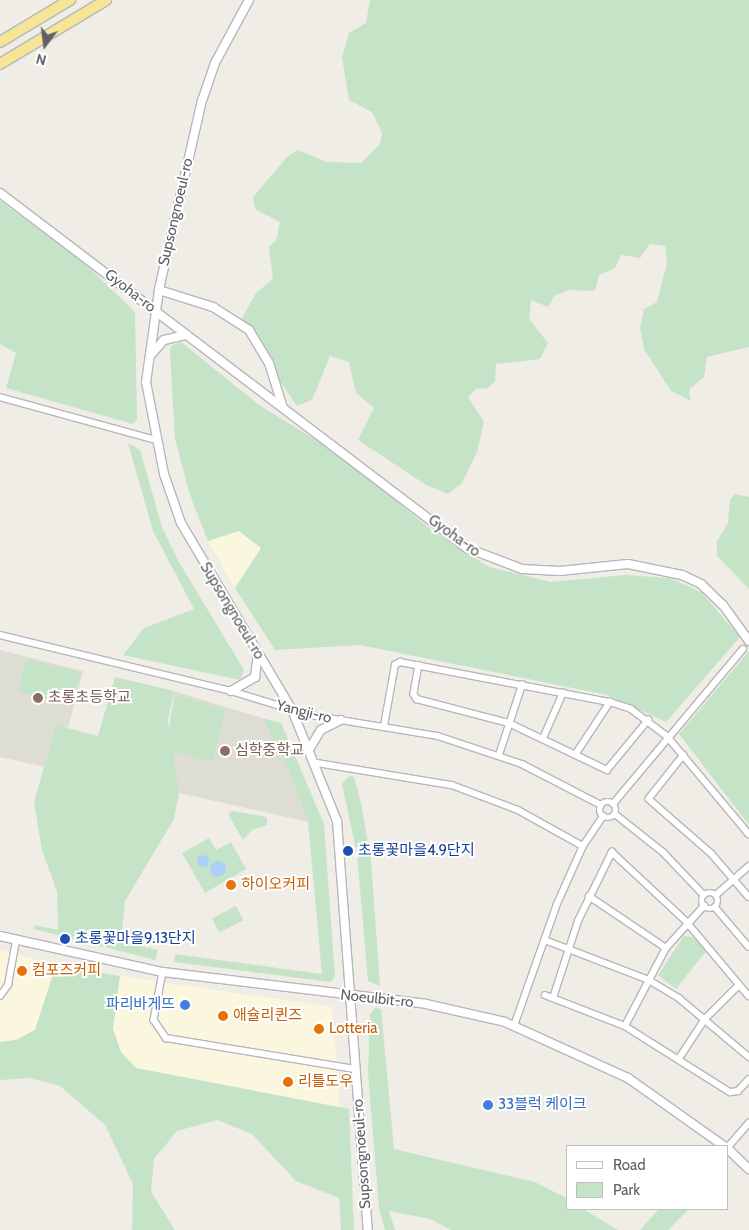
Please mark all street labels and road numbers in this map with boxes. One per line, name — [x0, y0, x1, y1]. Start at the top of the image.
street label: Supsongnoeul-ro — [155, 156, 197, 268]
street label: Gyoha-ro — [101, 265, 159, 317]
street label: Gyoha-ro — [424, 511, 484, 561]
street label: Supsongnoeul-ro — [196, 559, 268, 663]
street label: Yangji-ro — [274, 696, 334, 728]
street label: Noeulbit-ro — [340, 986, 414, 1012]
street label: Supsongnoeul-ro — [349, 1098, 375, 1210]

